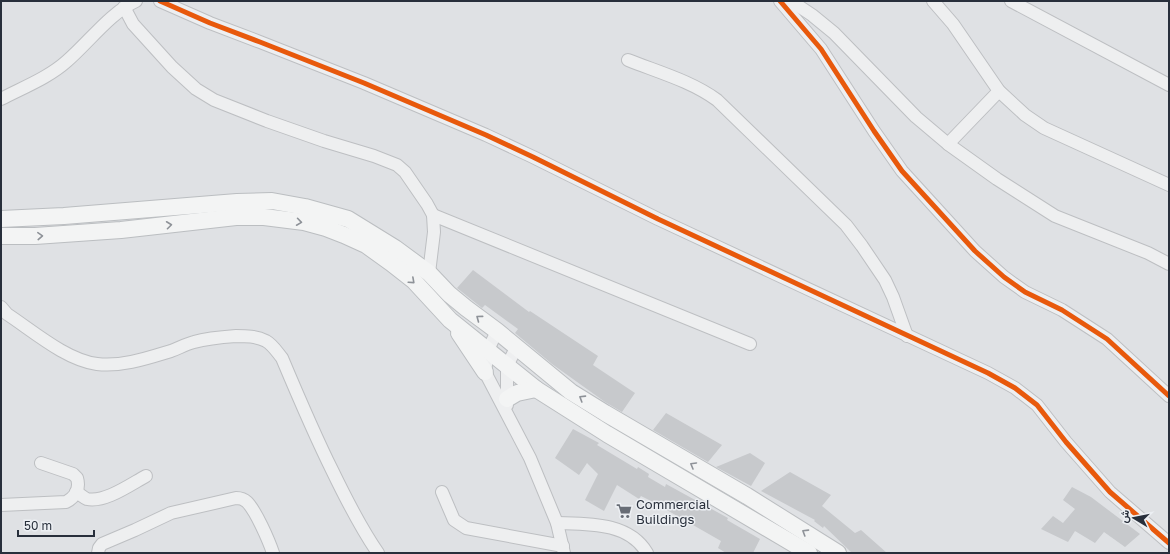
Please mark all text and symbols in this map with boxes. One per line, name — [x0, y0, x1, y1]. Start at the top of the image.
one-way arrow — [296, 217, 302, 226]
one-way arrow — [166, 221, 173, 230]
one-way arrow — [37, 232, 43, 240]
one-way arrow — [407, 276, 415, 283]
one-way arrow — [477, 316, 484, 323]
one-way arrow — [579, 396, 586, 403]
one-way arrow — [690, 462, 697, 469]
place label: Commercial Buildings — [636, 496, 710, 527]
north arrow — [1114, 498, 1154, 538]
supermarket icon: Commercial Buildings — [615, 502, 633, 520]
text: ش — [1116, 509, 1132, 524]
scale bar — [18, 512, 94, 538]
text: 50 m — [24, 518, 52, 533]
one-way arrow — [802, 529, 809, 536]

